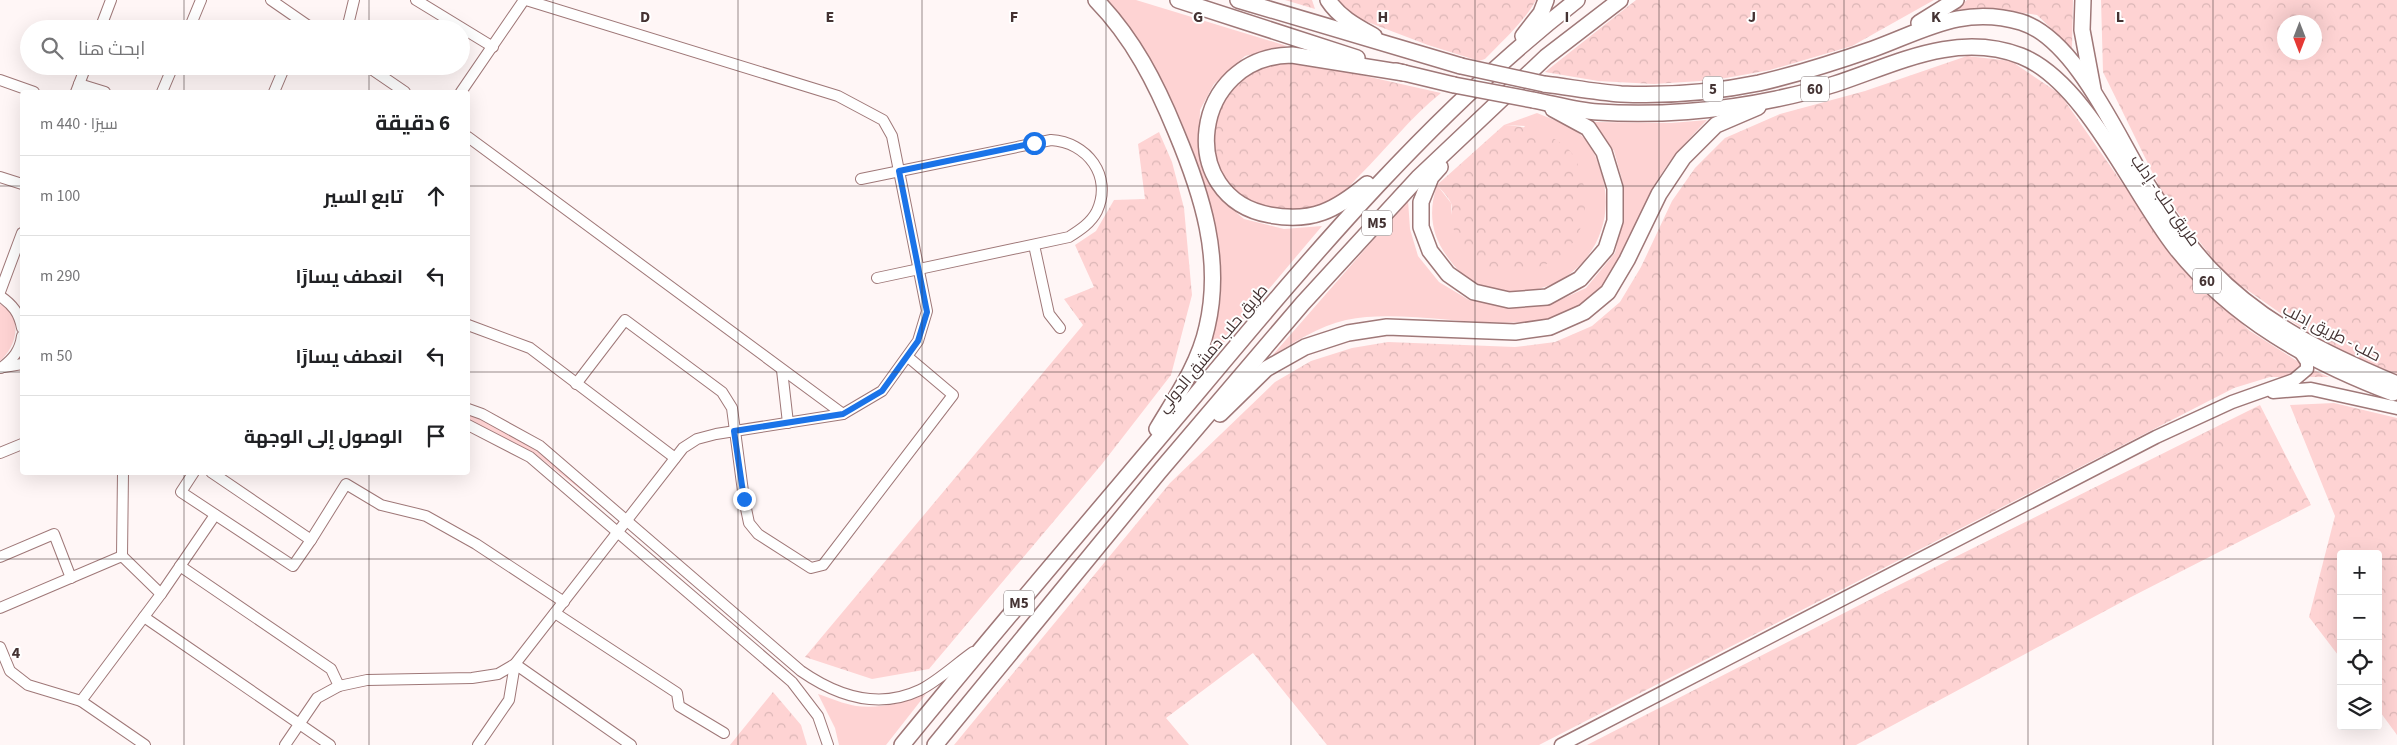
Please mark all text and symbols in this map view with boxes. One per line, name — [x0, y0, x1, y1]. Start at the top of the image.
text: D — [640, 6, 650, 28]
text: E — [826, 6, 834, 28]
text: F — [1010, 6, 1018, 28]
text: G — [1193, 6, 1203, 28]
text: H — [1378, 6, 1388, 28]
text: I — [1565, 6, 1569, 28]
text: J — [1748, 6, 1756, 28]
text: K — [1931, 6, 1941, 28]
text: L — [2116, 6, 2124, 28]
north arrow — [2277, 15, 2322, 60]
search box — [20, 20, 470, 75]
icon: search — [38, 34, 66, 62]
text: ابحث هنا — [78, 36, 145, 63]
road number: 5 — [1703, 76, 1723, 102]
road number: 60 — [1801, 76, 1829, 102]
text: 6 دقيقة — [375, 108, 450, 138]
text: سيرًا · 440 m — [40, 113, 118, 135]
route start — [1023, 132, 1046, 155]
street label: طريق حلب - إدلب — [2125, 150, 2205, 251]
icon: ahead — [422, 182, 450, 210]
text: تابع السير — [324, 184, 403, 211]
text: 100 m — [40, 185, 80, 207]
road number: M5 — [1362, 210, 1392, 236]
icon: left — [422, 262, 450, 290]
text: انعطف يسارًا — [296, 264, 403, 291]
text: 290 m — [40, 265, 80, 287]
road number: 60 — [2193, 268, 2221, 294]
street label: طريق حلب دمشق الدولي — [1152, 280, 1275, 419]
street label: حلب - طريق إدلب — [2279, 299, 2384, 367]
icon: left — [422, 342, 450, 370]
text: انعطف يسارًا — [296, 344, 403, 371]
text: 50 m — [40, 345, 72, 367]
icon: arrive — [422, 422, 450, 450]
text: الوصول إلى الوجهة — [244, 424, 403, 451]
route end — [733, 488, 756, 511]
map controls — [2337, 550, 2382, 730]
button: + — [2337, 550, 2382, 595]
road number: M5 — [1004, 590, 1034, 616]
button: − — [2337, 595, 2382, 640]
button: locate — [2337, 640, 2382, 685]
text: 4 — [12, 642, 21, 664]
button: layers — [2337, 685, 2382, 730]

